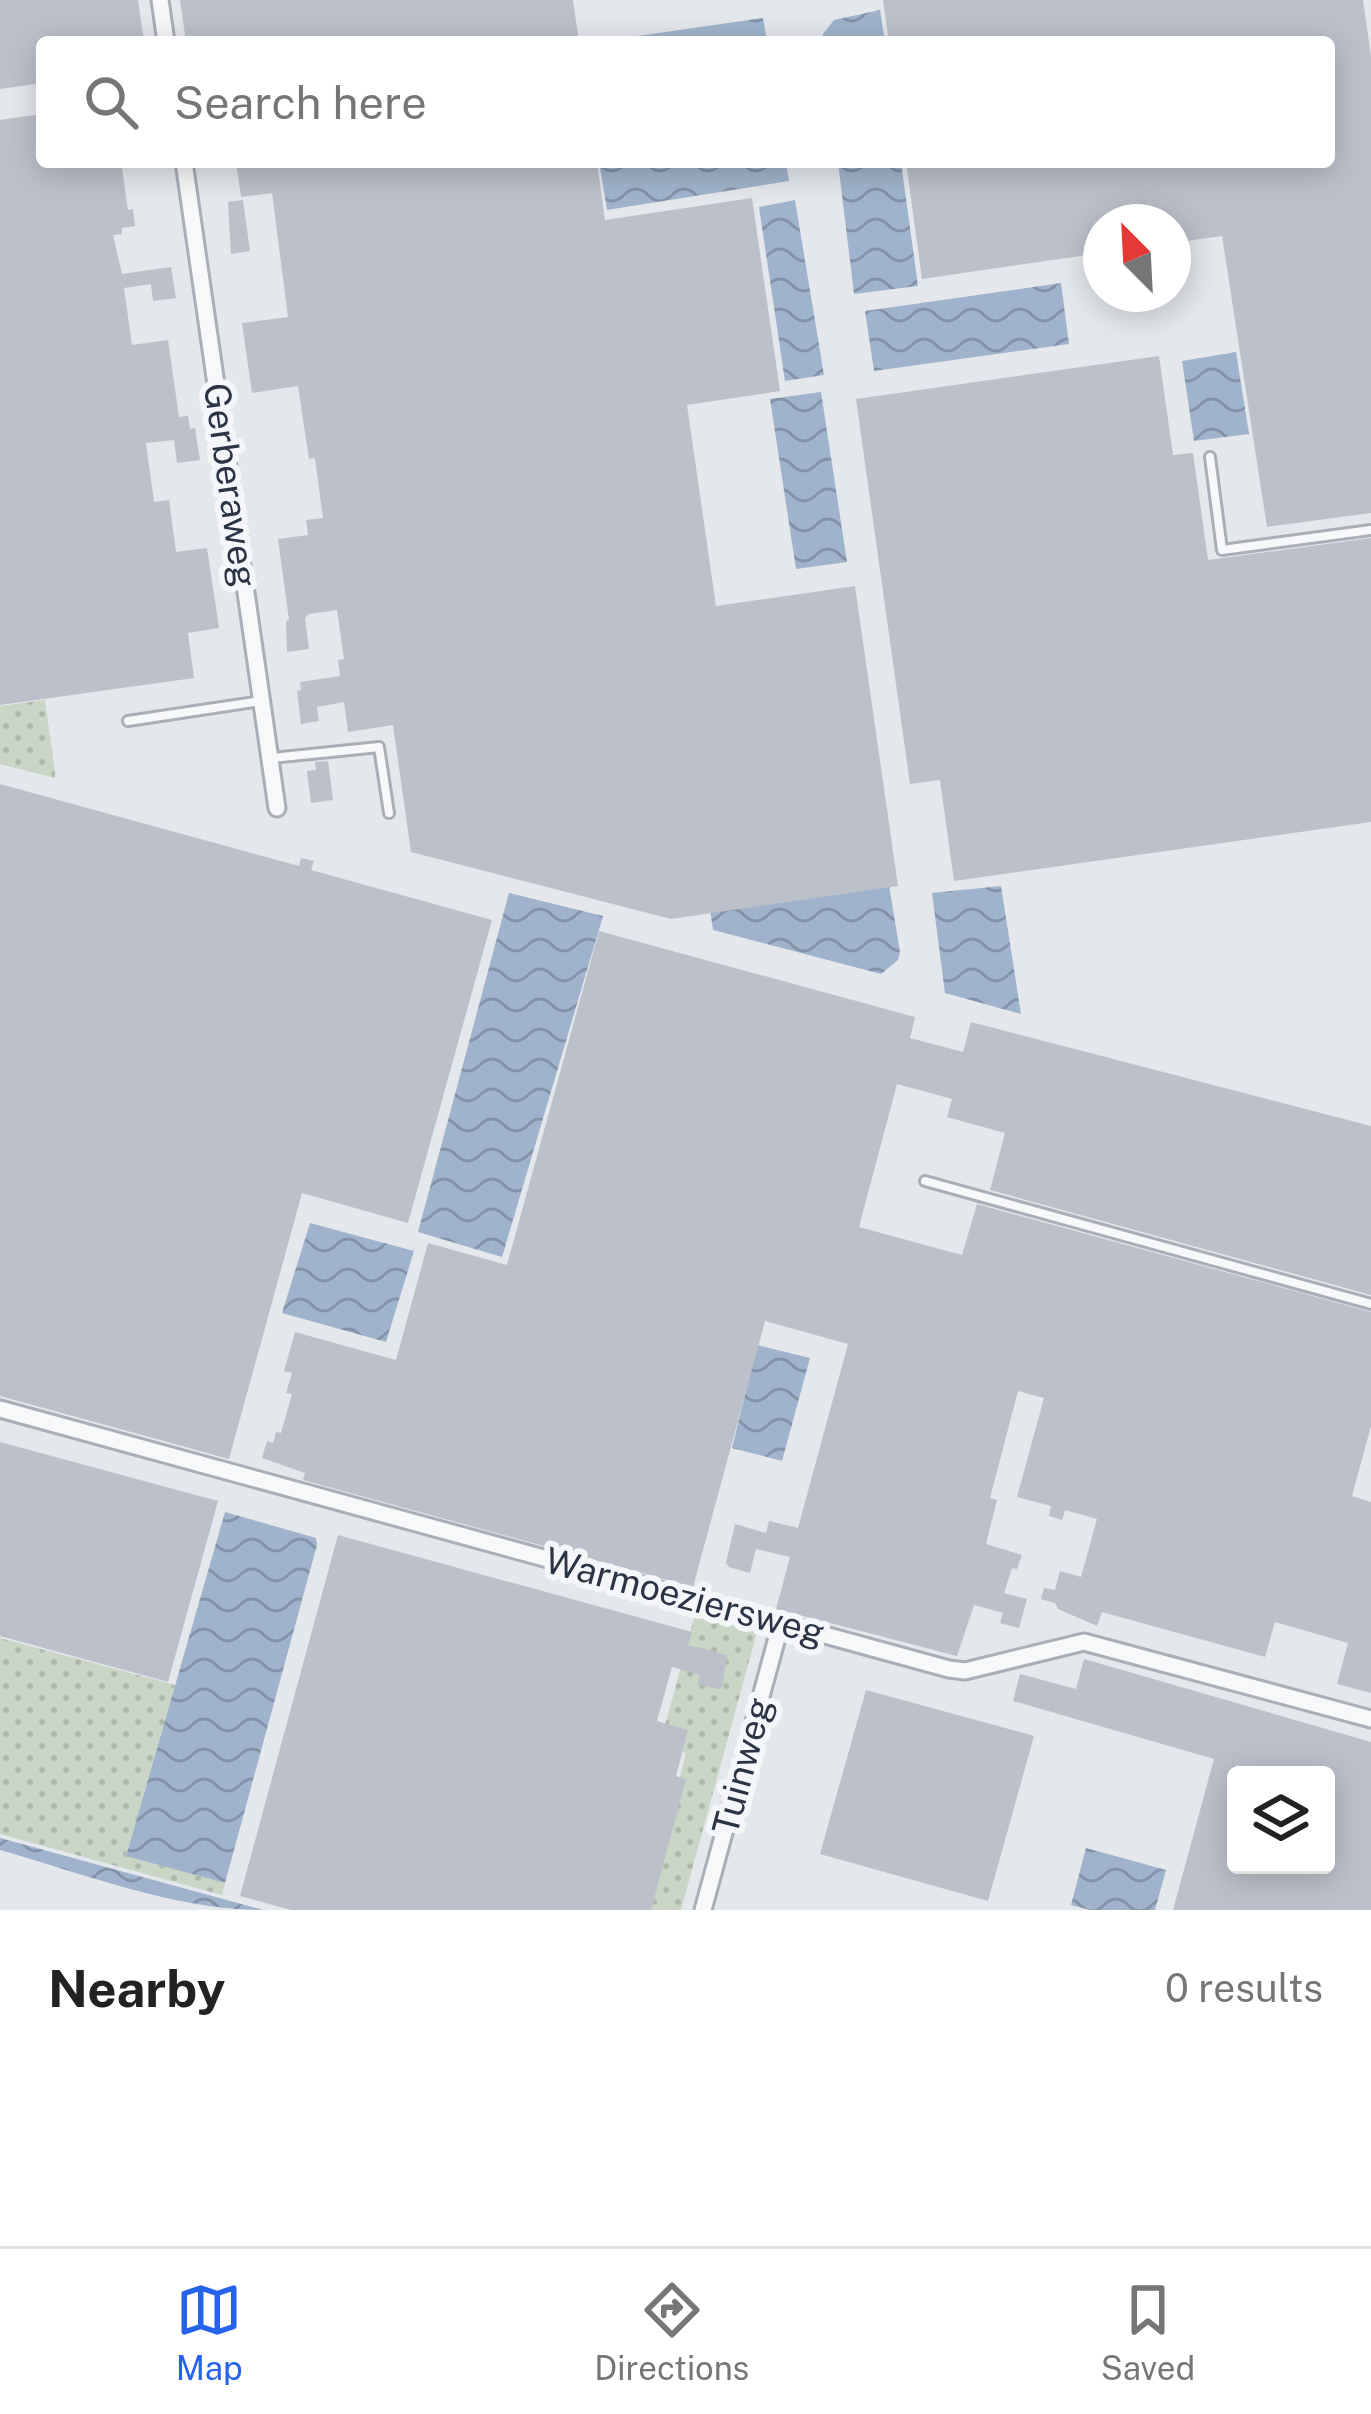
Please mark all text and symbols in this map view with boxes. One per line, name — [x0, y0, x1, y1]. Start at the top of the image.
search box — [36, 36, 1335, 168]
icon: search — [78, 69, 144, 135]
text: Search here — [174, 76, 427, 129]
north arrow — [1083, 204, 1191, 312]
street label: Gerberaweg — [196, 380, 266, 590]
street label: Warmoeziersweg — [541, 1539, 829, 1653]
street label: Tuinweg — [704, 1693, 780, 1839]
map controls — [1227, 1766, 1335, 1874]
button: layers — [1227, 1766, 1335, 1874]
text: Nearby — [48, 1959, 225, 2018]
text: 0 results — [1165, 1965, 1323, 2011]
tab: Map — [176, 2277, 243, 2387]
tab: Directions — [594, 2277, 749, 2387]
tab: Saved — [1101, 2277, 1195, 2387]

